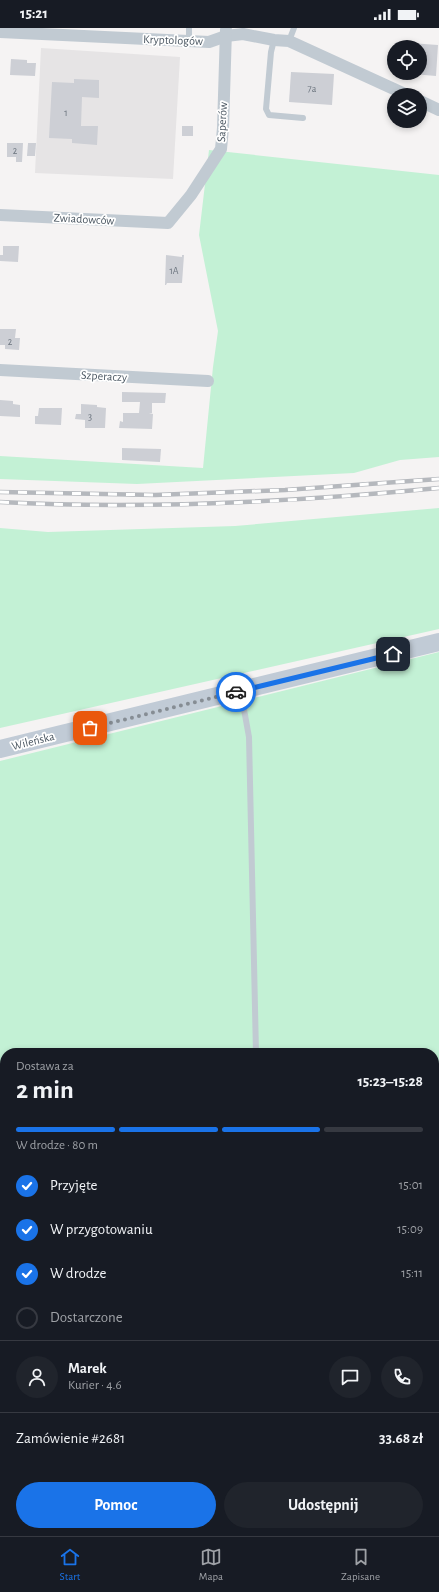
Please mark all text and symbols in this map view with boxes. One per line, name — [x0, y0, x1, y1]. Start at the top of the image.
text: 15:21 — [20, 6, 48, 21]
street label: Kryptologów — [143, 33, 203, 48]
map controls — [387, 40, 427, 128]
button: locate — [387, 40, 427, 80]
house number: 7a — [308, 84, 317, 94]
button: layers — [387, 88, 427, 128]
street label: Saperów — [215, 102, 229, 142]
house number: 1 — [64, 108, 68, 118]
house number: 2 — [13, 146, 18, 156]
street label: Zwiadowców — [53, 211, 115, 227]
house number: 1A — [169, 266, 179, 276]
house number: 2 — [8, 337, 13, 347]
street label: Szperaczy — [81, 369, 127, 384]
house number: 3 — [88, 412, 92, 422]
pin — [376, 637, 410, 671]
icon: home — [382, 643, 404, 665]
courier — [216, 672, 256, 712]
icon: car — [225, 681, 247, 703]
pin — [73, 711, 107, 745]
icon: bag — [79, 717, 101, 739]
street label: Wileńska — [10, 730, 56, 752]
text: Dostawa za — [16, 1060, 74, 1073]
text: 15:23–15:28 — [357, 1074, 423, 1089]
text: 2 min — [16, 1077, 74, 1103]
text: W drodze · 80 m — [16, 1139, 98, 1152]
icon: check — [16, 1175, 38, 1197]
text: Przyjęte — [50, 1178, 97, 1193]
text: 15:01 — [399, 1179, 423, 1192]
icon: check — [16, 1219, 38, 1241]
text: W przygotowaniu — [50, 1222, 153, 1237]
text: 15:09 — [397, 1223, 423, 1236]
icon: check — [16, 1263, 38, 1285]
text: W drodze — [50, 1266, 107, 1281]
text: 15:11 — [401, 1267, 423, 1280]
text: Dostarczone — [50, 1310, 123, 1325]
button: person — [16, 1356, 58, 1398]
button: chat — [329, 1356, 371, 1398]
button: phone — [381, 1356, 423, 1398]
text: Marek — [68, 1361, 107, 1376]
text: Kurier · 4.6 — [68, 1379, 122, 1392]
text: Zamówienie #2681 — [16, 1431, 125, 1446]
text: 33.68 zł — [379, 1431, 423, 1446]
button: Pomoc — [16, 1482, 216, 1528]
button: Udostępnij — [224, 1482, 423, 1528]
tab: Start — [59, 1546, 81, 1583]
tab: Mapa — [199, 1546, 223, 1583]
tab: Zapisane — [341, 1546, 380, 1583]

